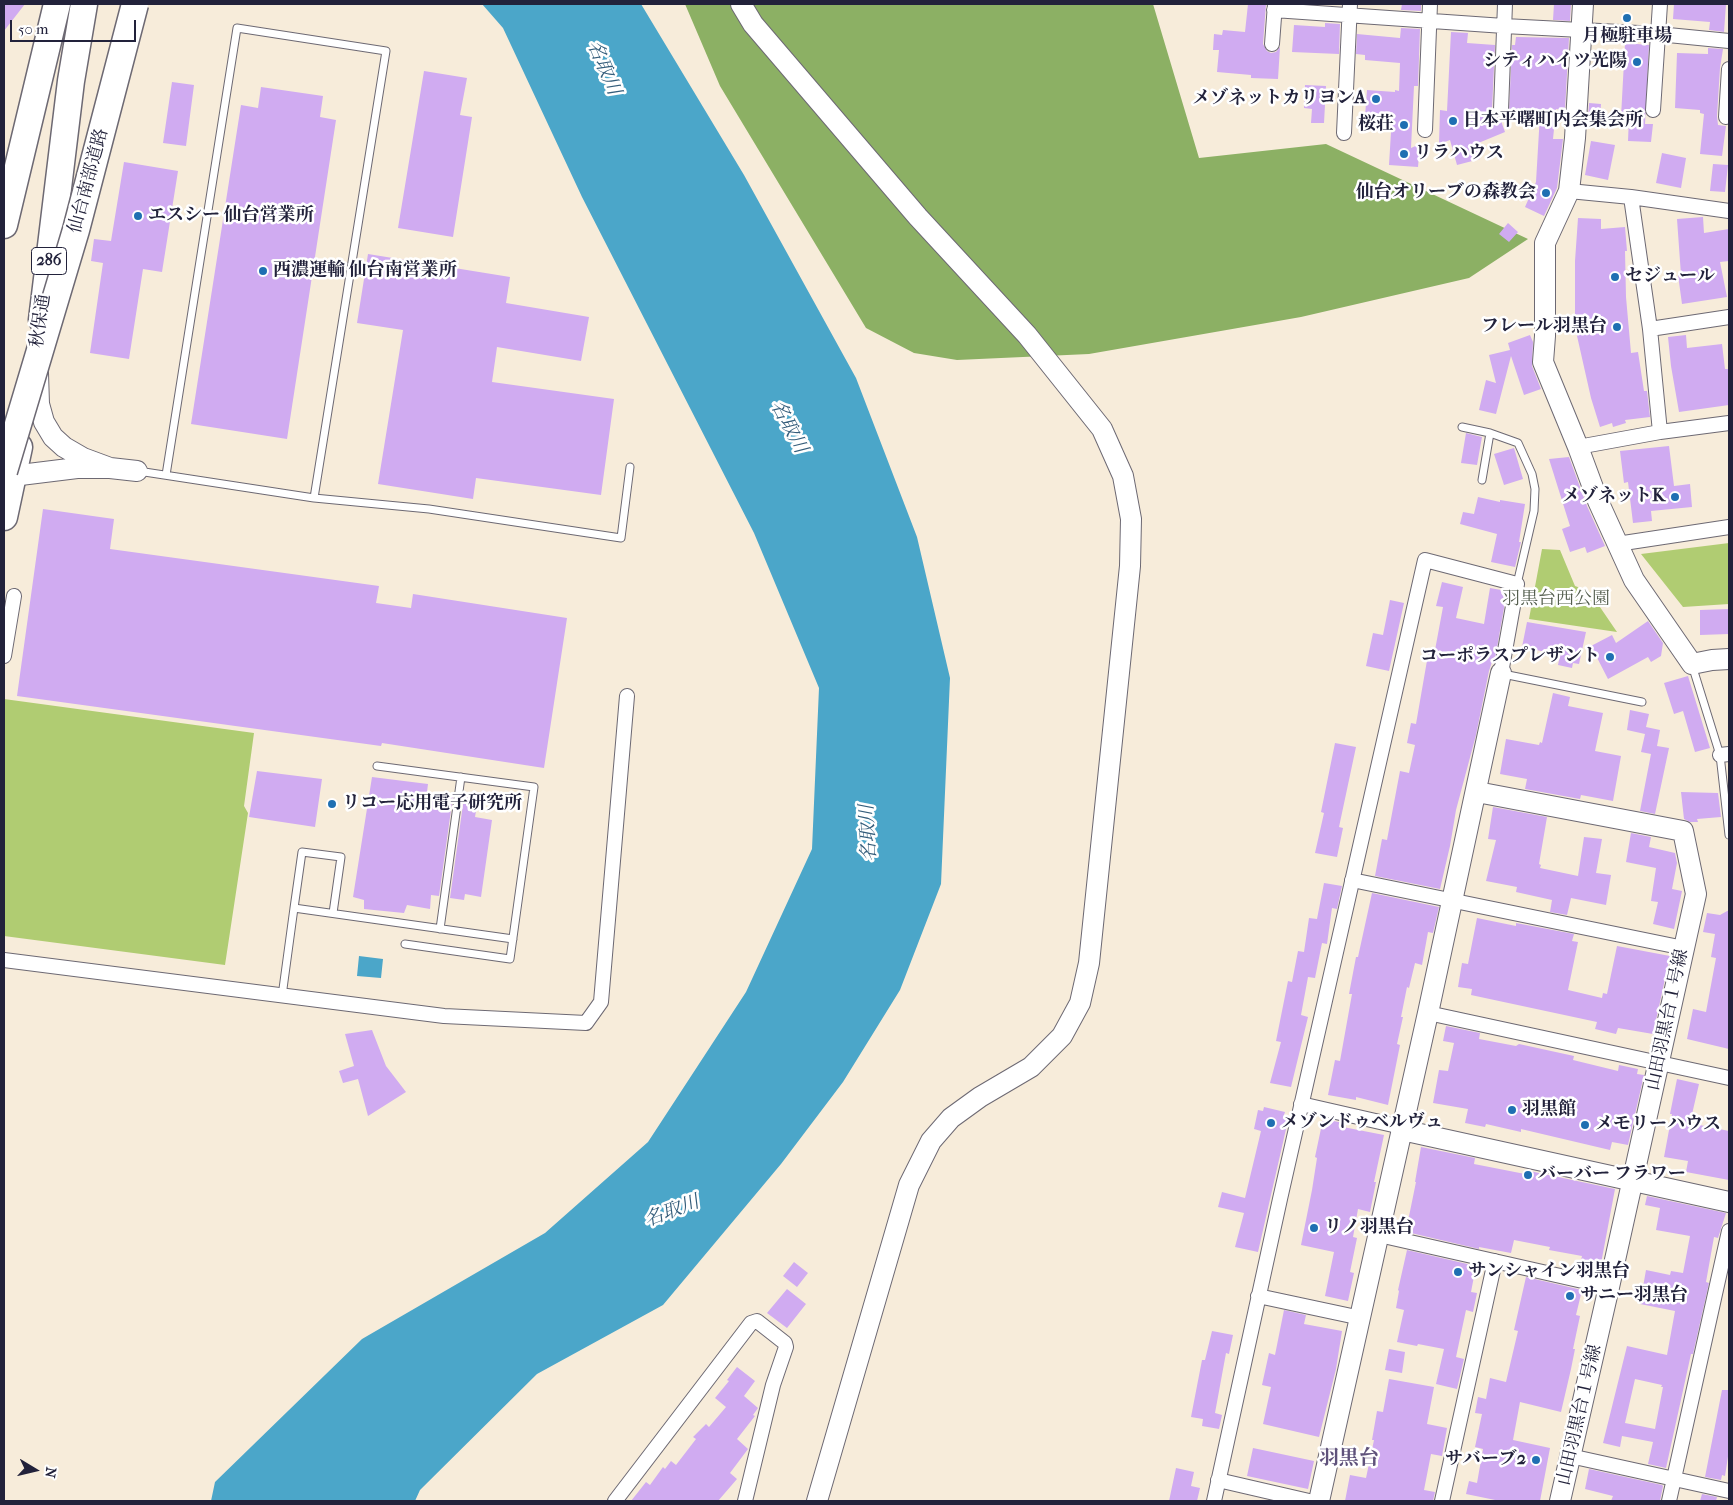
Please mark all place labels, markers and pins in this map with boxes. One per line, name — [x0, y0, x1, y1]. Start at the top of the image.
marker: 月極駐車場 — [1621, 12, 1633, 24]
place label: 月極駐車場 — [1582, 26, 1672, 48]
place label: シティハイツ光陽 — [1483, 51, 1627, 73]
marker: シティハイツ光陽 — [1631, 56, 1643, 68]
place label: メゾネットカリヨンA — [1192, 88, 1366, 110]
marker: メゾネットカリヨンA — [1370, 93, 1382, 105]
place label: 日本平曙町内会集会所 — [1463, 110, 1643, 132]
place label: 桜荘 — [1358, 114, 1394, 136]
marker: 日本平曙町内会集会所 — [1447, 115, 1459, 127]
marker: 桜荘 — [1398, 119, 1410, 131]
place label: リラハウス — [1414, 143, 1504, 165]
marker: リラハウス — [1398, 148, 1410, 160]
place label: 仙台オリーブの森教会 — [1356, 182, 1536, 204]
marker: 仙台オリーブの森教会 — [1540, 187, 1552, 199]
place label: エスシー 仙台営業所 — [148, 205, 314, 227]
marker: エスシー 仙台営業所 — [132, 210, 144, 222]
place label: 西濃運輸 仙台南営業所 — [273, 260, 457, 282]
marker: 西濃運輸 仙台南営業所 — [257, 265, 269, 277]
place label: セジュール — [1625, 266, 1715, 288]
marker: セジュール — [1609, 271, 1621, 283]
place label: フレール羽黒台 — [1481, 316, 1607, 338]
marker: フレール羽黒台 — [1611, 321, 1623, 333]
place label: メゾネットK — [1562, 486, 1665, 508]
marker: メゾネットK — [1669, 491, 1681, 503]
place label: コーポラスプレザント — [1420, 646, 1600, 668]
marker: コーポラスプレザント — [1604, 651, 1616, 663]
place label: リコー応用電子研究所 — [342, 793, 522, 815]
marker: リコー応用電子研究所 — [326, 798, 338, 810]
place label: 羽黒館 — [1522, 1099, 1576, 1121]
marker: 羽黒館 — [1506, 1104, 1518, 1116]
place label: メゾンドゥベルヴュ — [1281, 1112, 1443, 1134]
place label: メモリーハウス — [1595, 1114, 1721, 1136]
marker: メゾンドゥベルヴュ — [1265, 1117, 1277, 1129]
marker: メモリーハウス — [1579, 1119, 1591, 1131]
place label: バーバー フラワー — [1538, 1164, 1686, 1186]
marker: バーバー フラワー — [1522, 1169, 1534, 1181]
place label: リノ羽黒台 — [1324, 1217, 1414, 1239]
marker: リノ羽黒台 — [1308, 1222, 1320, 1234]
place label: サンシャイン羽黒台 — [1468, 1261, 1630, 1283]
marker: サンシャイン羽黒台 — [1452, 1266, 1464, 1278]
place label: サニー羽黒台 — [1580, 1285, 1688, 1307]
marker: サニー羽黒台 — [1564, 1290, 1576, 1302]
place label: サバーブ2 — [1445, 1449, 1526, 1471]
marker: サバーブ2 — [1530, 1454, 1542, 1466]

